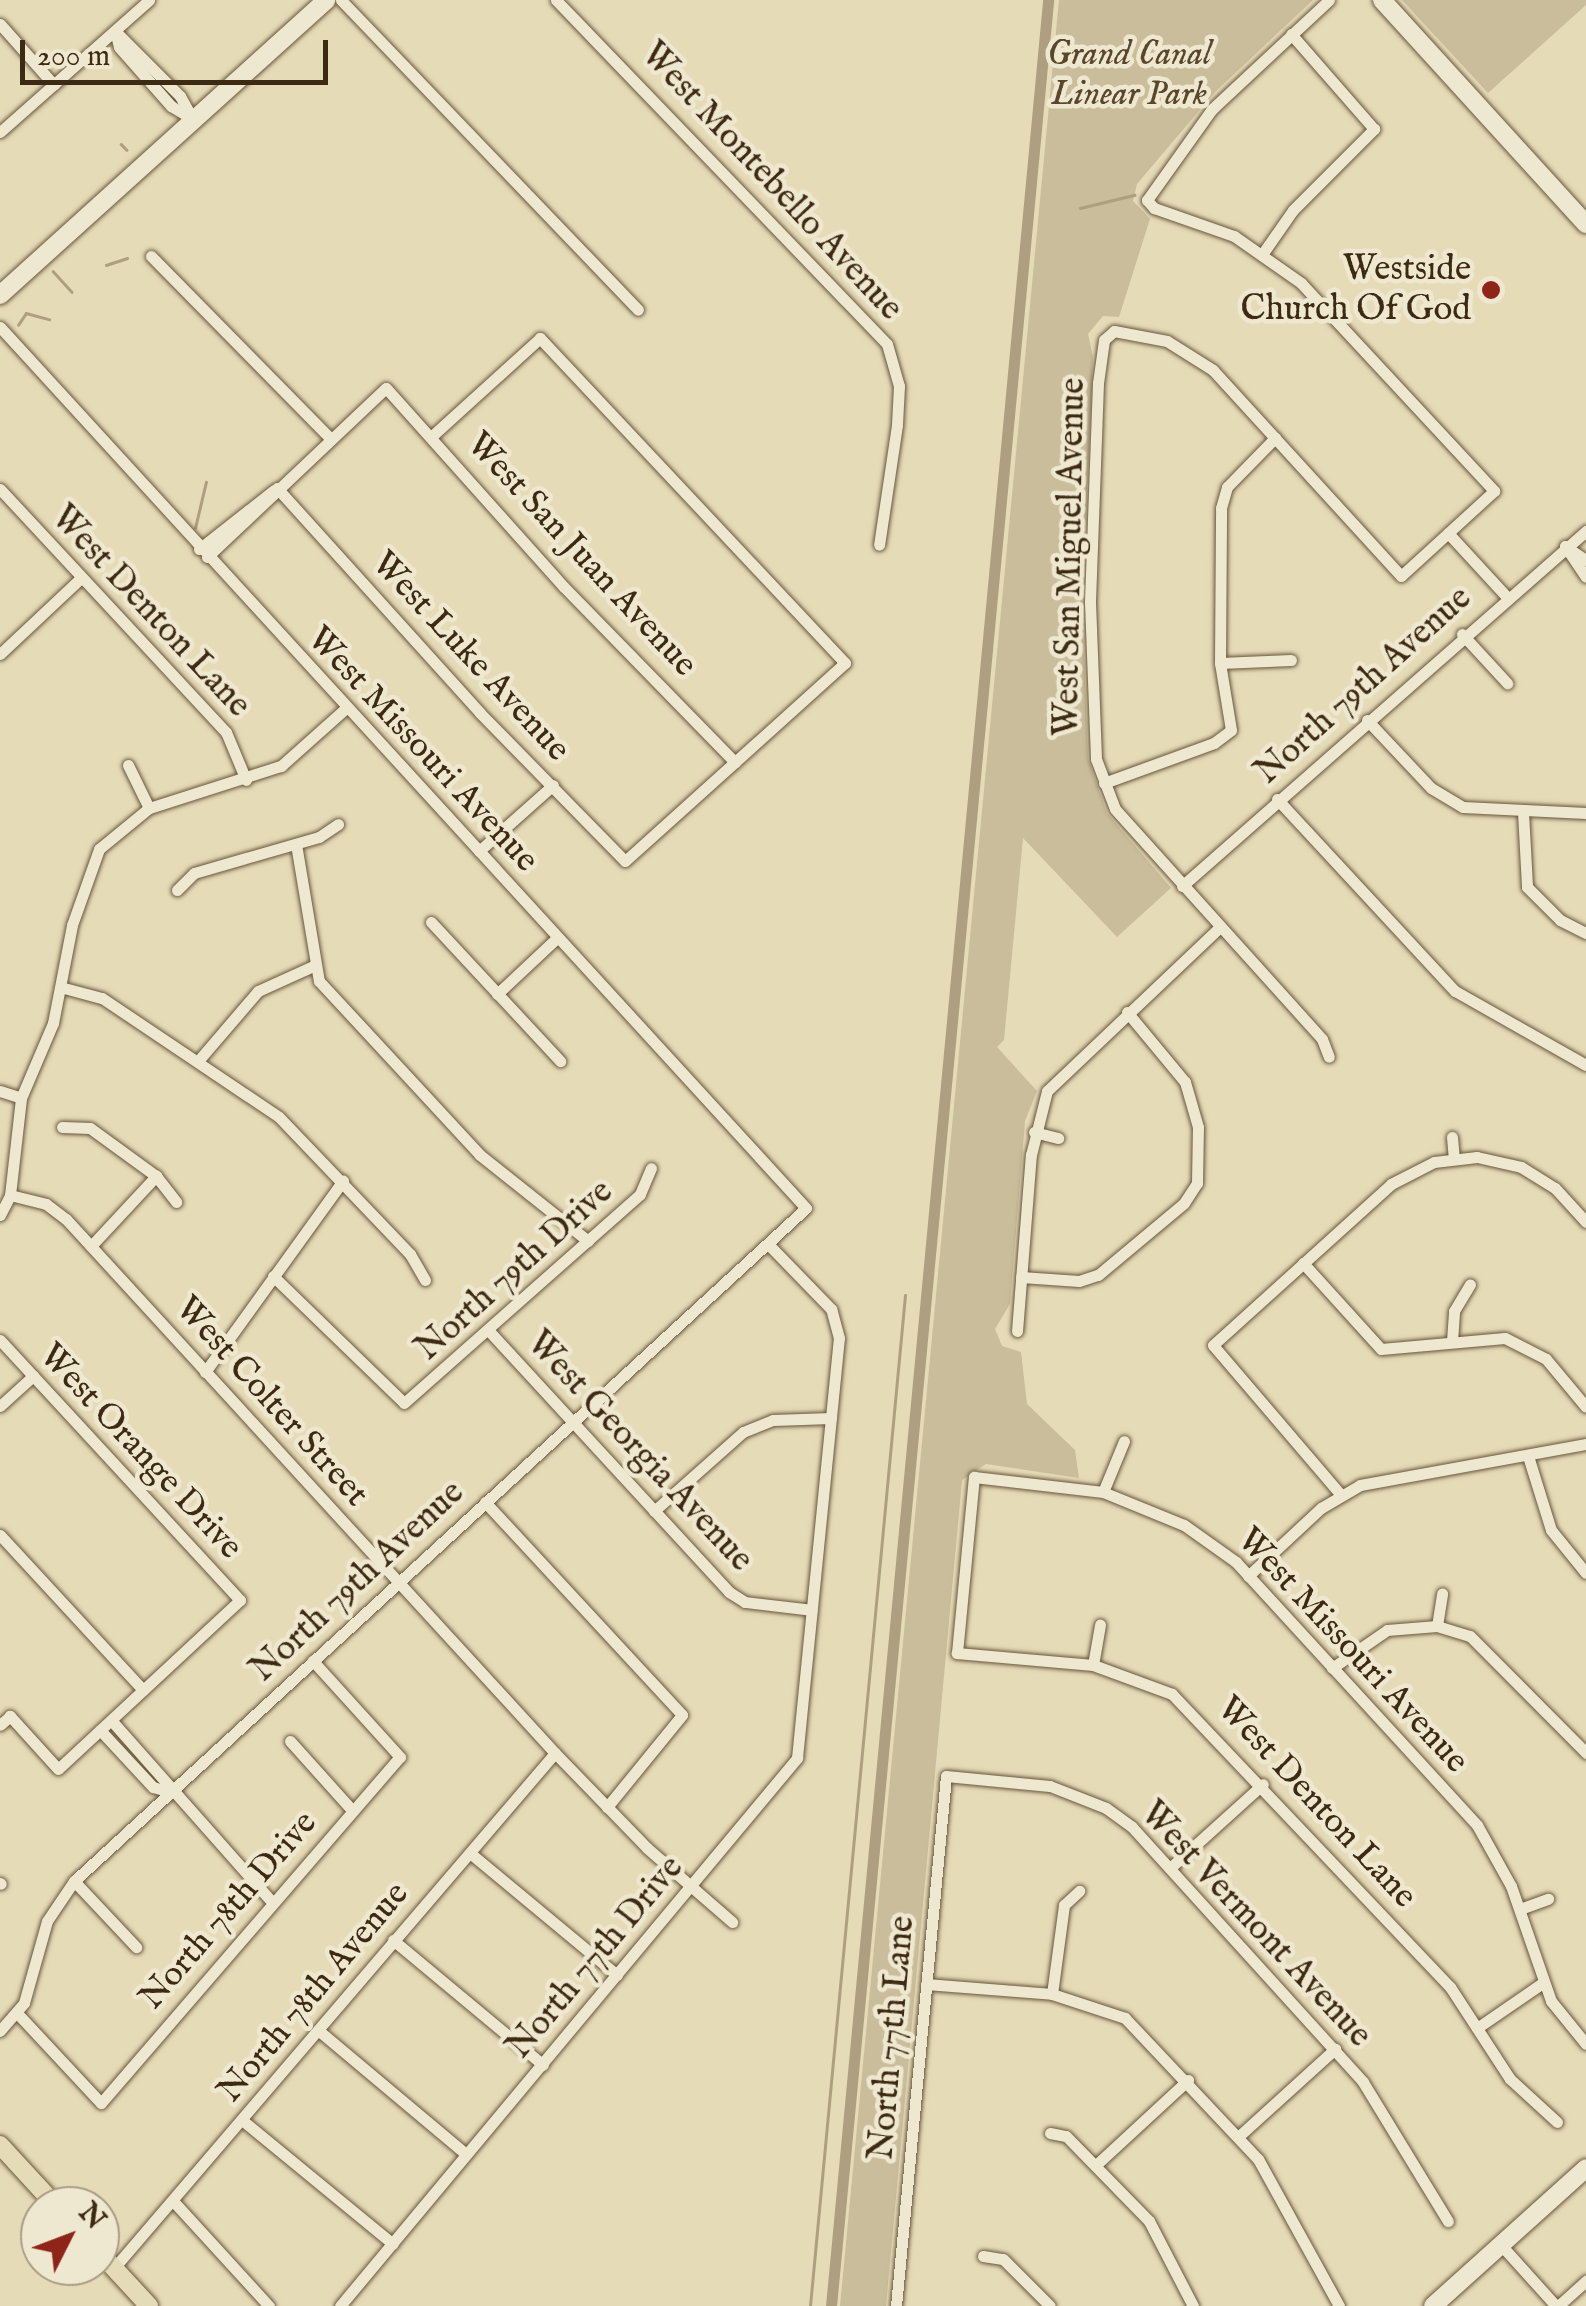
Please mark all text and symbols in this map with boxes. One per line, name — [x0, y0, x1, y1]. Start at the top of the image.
scale bar — [25, 20, 332, 82]
street label: West Montebello Avenue — [631, 34, 911, 330]
park label: Grand Canal Linear Park — [1047, 34, 1211, 116]
text: 200 m — [37, 38, 110, 76]
place label: Westside Church Of God — [1241, 249, 1471, 331]
marker: Westside Church Of God — [1480, 279, 1502, 301]
street label: West San Miguel Avenue — [1047, 377, 1095, 737]
street label: West San Juan Avenue — [457, 424, 705, 686]
street label: West Denton Lane — [41, 497, 259, 727]
street label: West Luke Avenue — [362, 543, 578, 771]
street label: North 79th Avenue — [1247, 578, 1481, 794]
street label: West Missouri Avenue — [297, 619, 547, 881]
street label: North 79th Drive — [408, 1172, 622, 1370]
street label: West Colter Street — [166, 1288, 376, 1516]
street label: West Georgia Avenue — [517, 1323, 761, 1581]
street label: West Orange Drive — [29, 1335, 251, 1569]
street label: North 79th Avenue — [243, 1473, 473, 1691]
street label: West Missouri Avenue — [1227, 1520, 1477, 1782]
street label: West Denton Lane — [1207, 1688, 1425, 1918]
street label: West Vermont Avenue — [1130, 1793, 1380, 2057]
street label: North 78th Drive — [131, 1803, 327, 2019]
street label: North 77th Drive — [499, 1848, 693, 2068]
street label: North 78th Avenue — [210, 1874, 418, 2112]
street label: North 77th Lane — [861, 1914, 925, 2162]
north arrow — [20, 2186, 120, 2286]
text: N — [70, 2196, 112, 2238]

